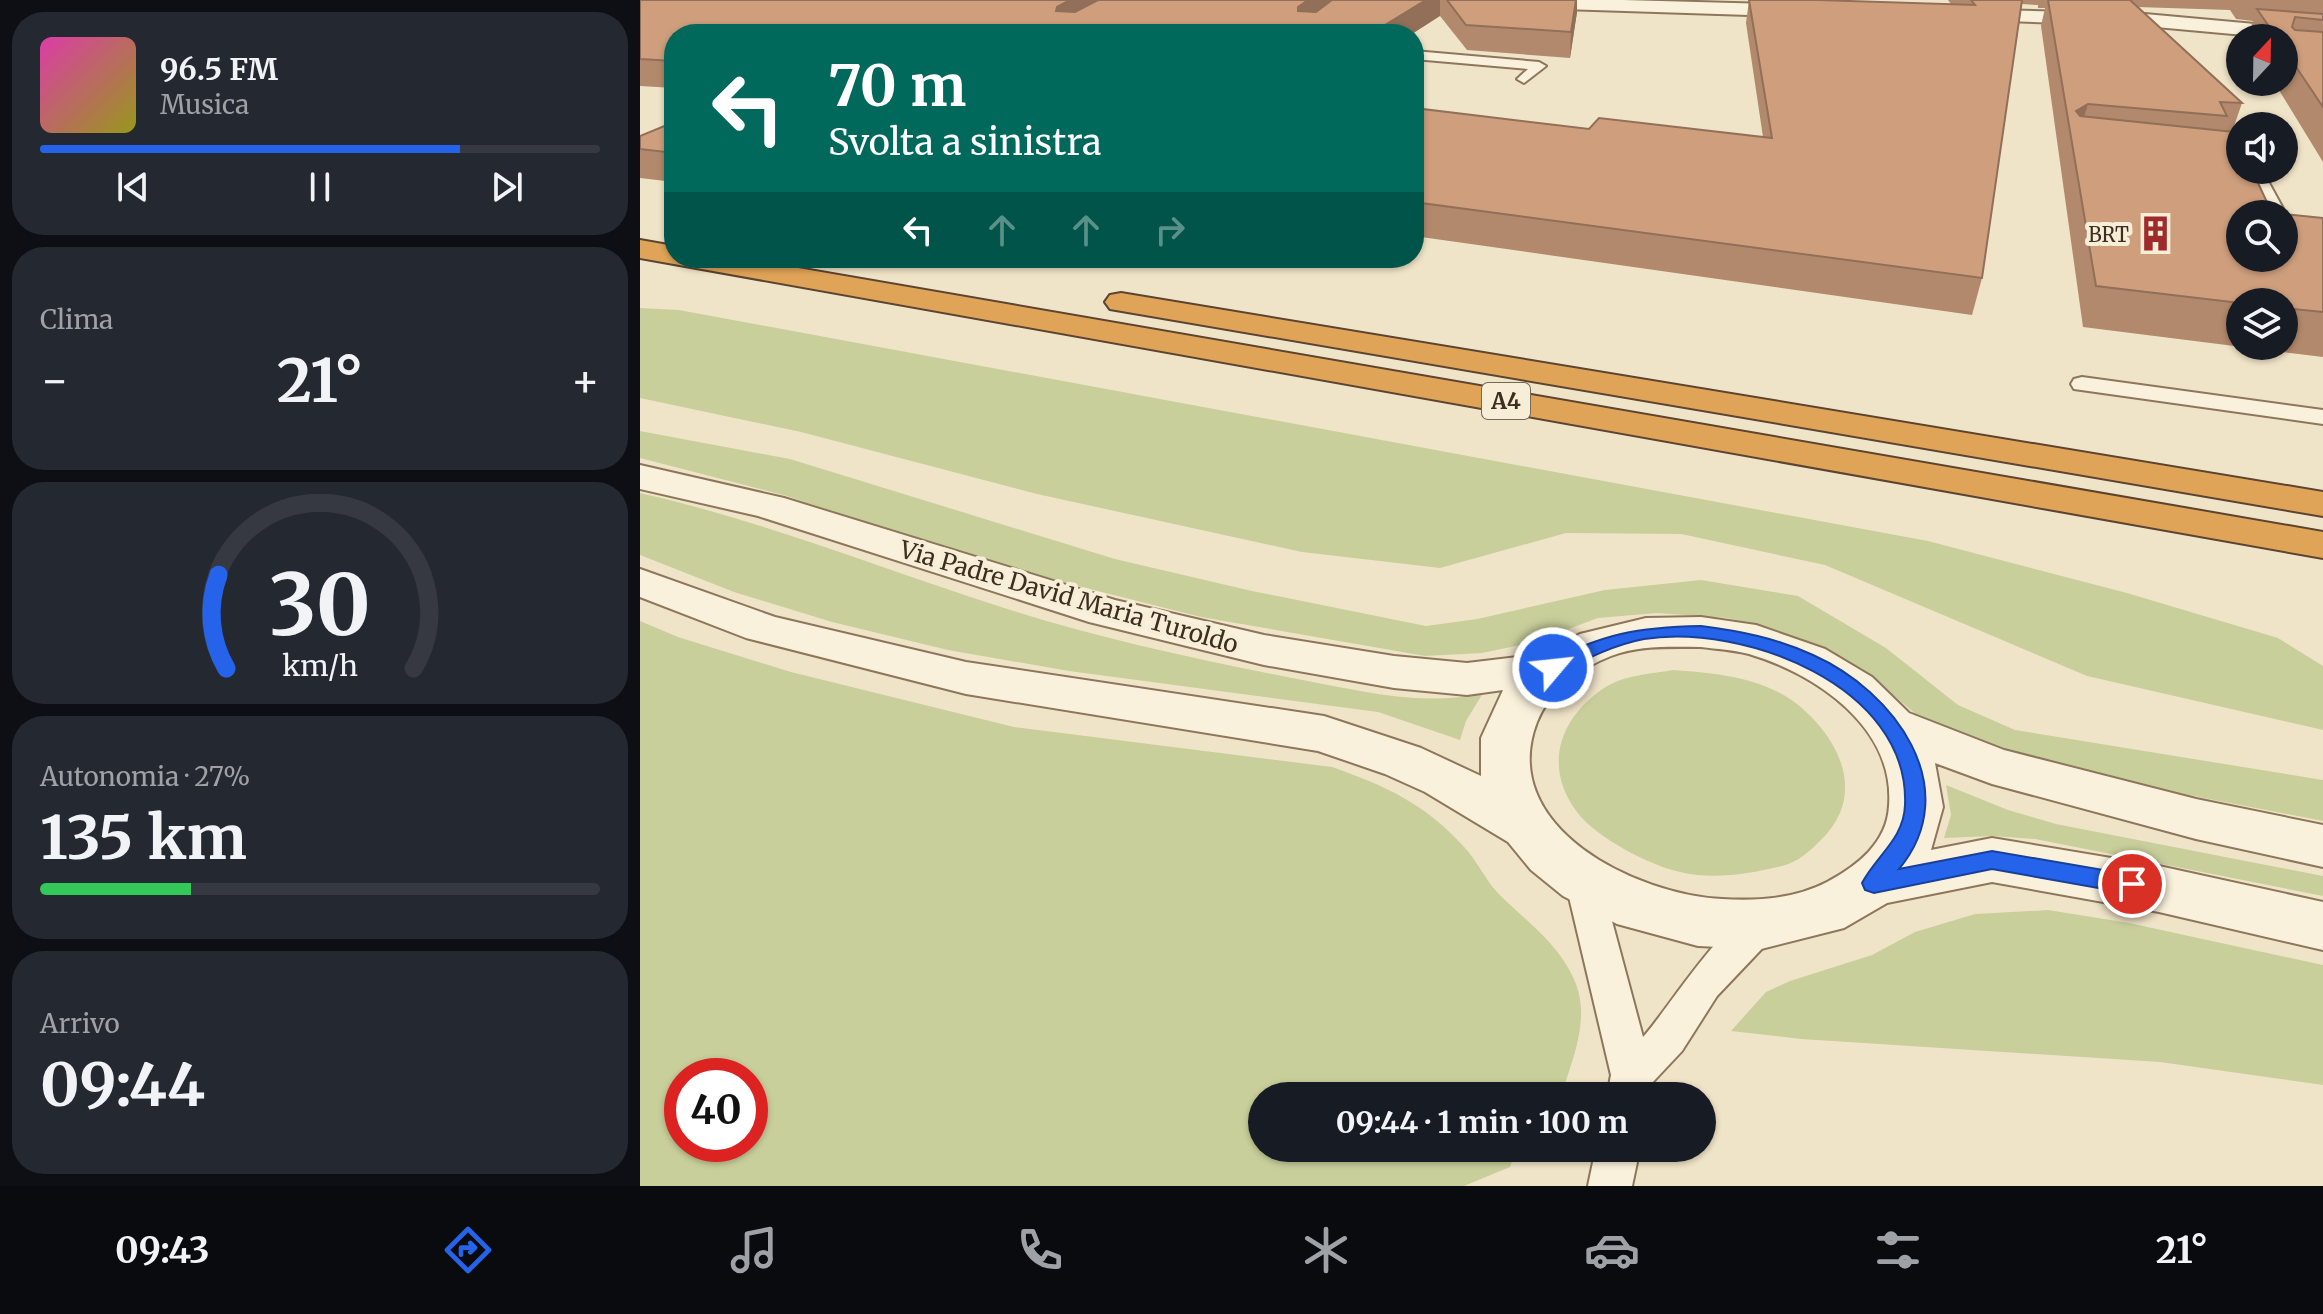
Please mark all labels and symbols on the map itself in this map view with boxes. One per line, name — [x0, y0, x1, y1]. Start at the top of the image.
north arrow — [2226, 24, 2298, 96]
building icon: BRT — [2136, 215, 2174, 253]
place label: BRT — [2088, 222, 2129, 247]
road number: A4 — [1482, 383, 1530, 419]
street label: Via Padre David Maria Turoldo — [895, 534, 1242, 660]
position arrow — [1511, 626, 1595, 710]
pin — [2098, 850, 2166, 918]
speed limit sign: 40 — [664, 1058, 768, 1162]

